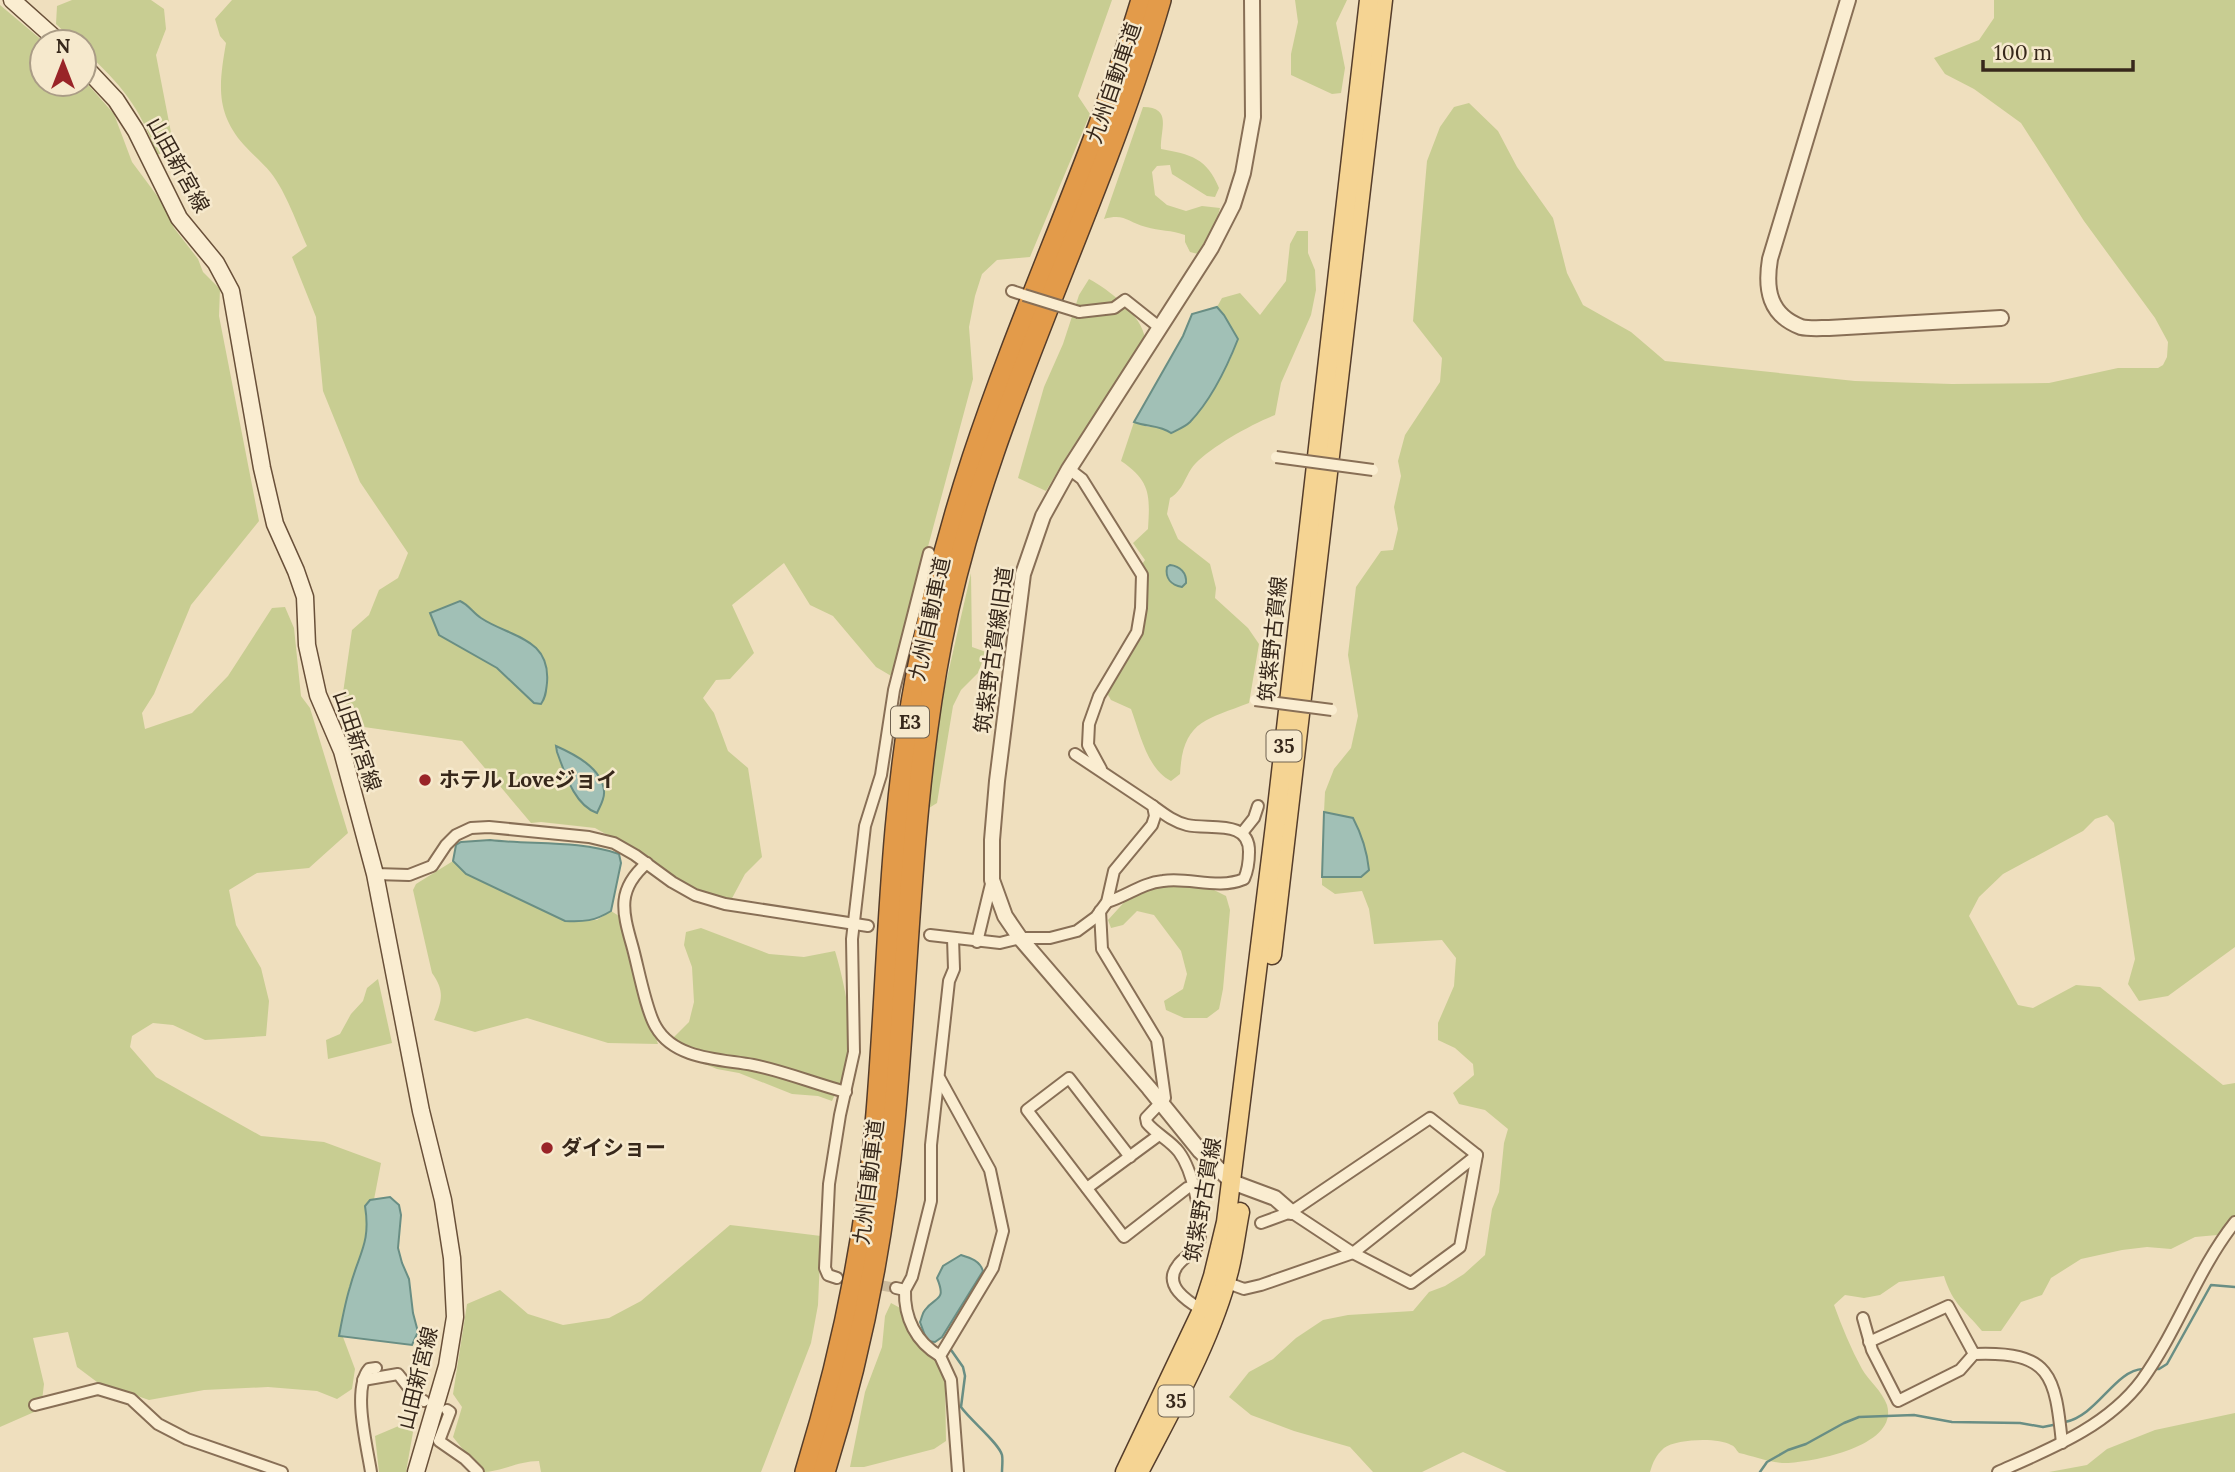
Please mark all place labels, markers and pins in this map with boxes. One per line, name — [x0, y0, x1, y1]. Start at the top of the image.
place label: ホテル Loveジョイ — [439, 766, 617, 793]
marker: ホテル Loveジョイ — [417, 772, 433, 788]
place label: ダイショー — [561, 1134, 666, 1161]
marker: ダイショー — [539, 1140, 555, 1156]

